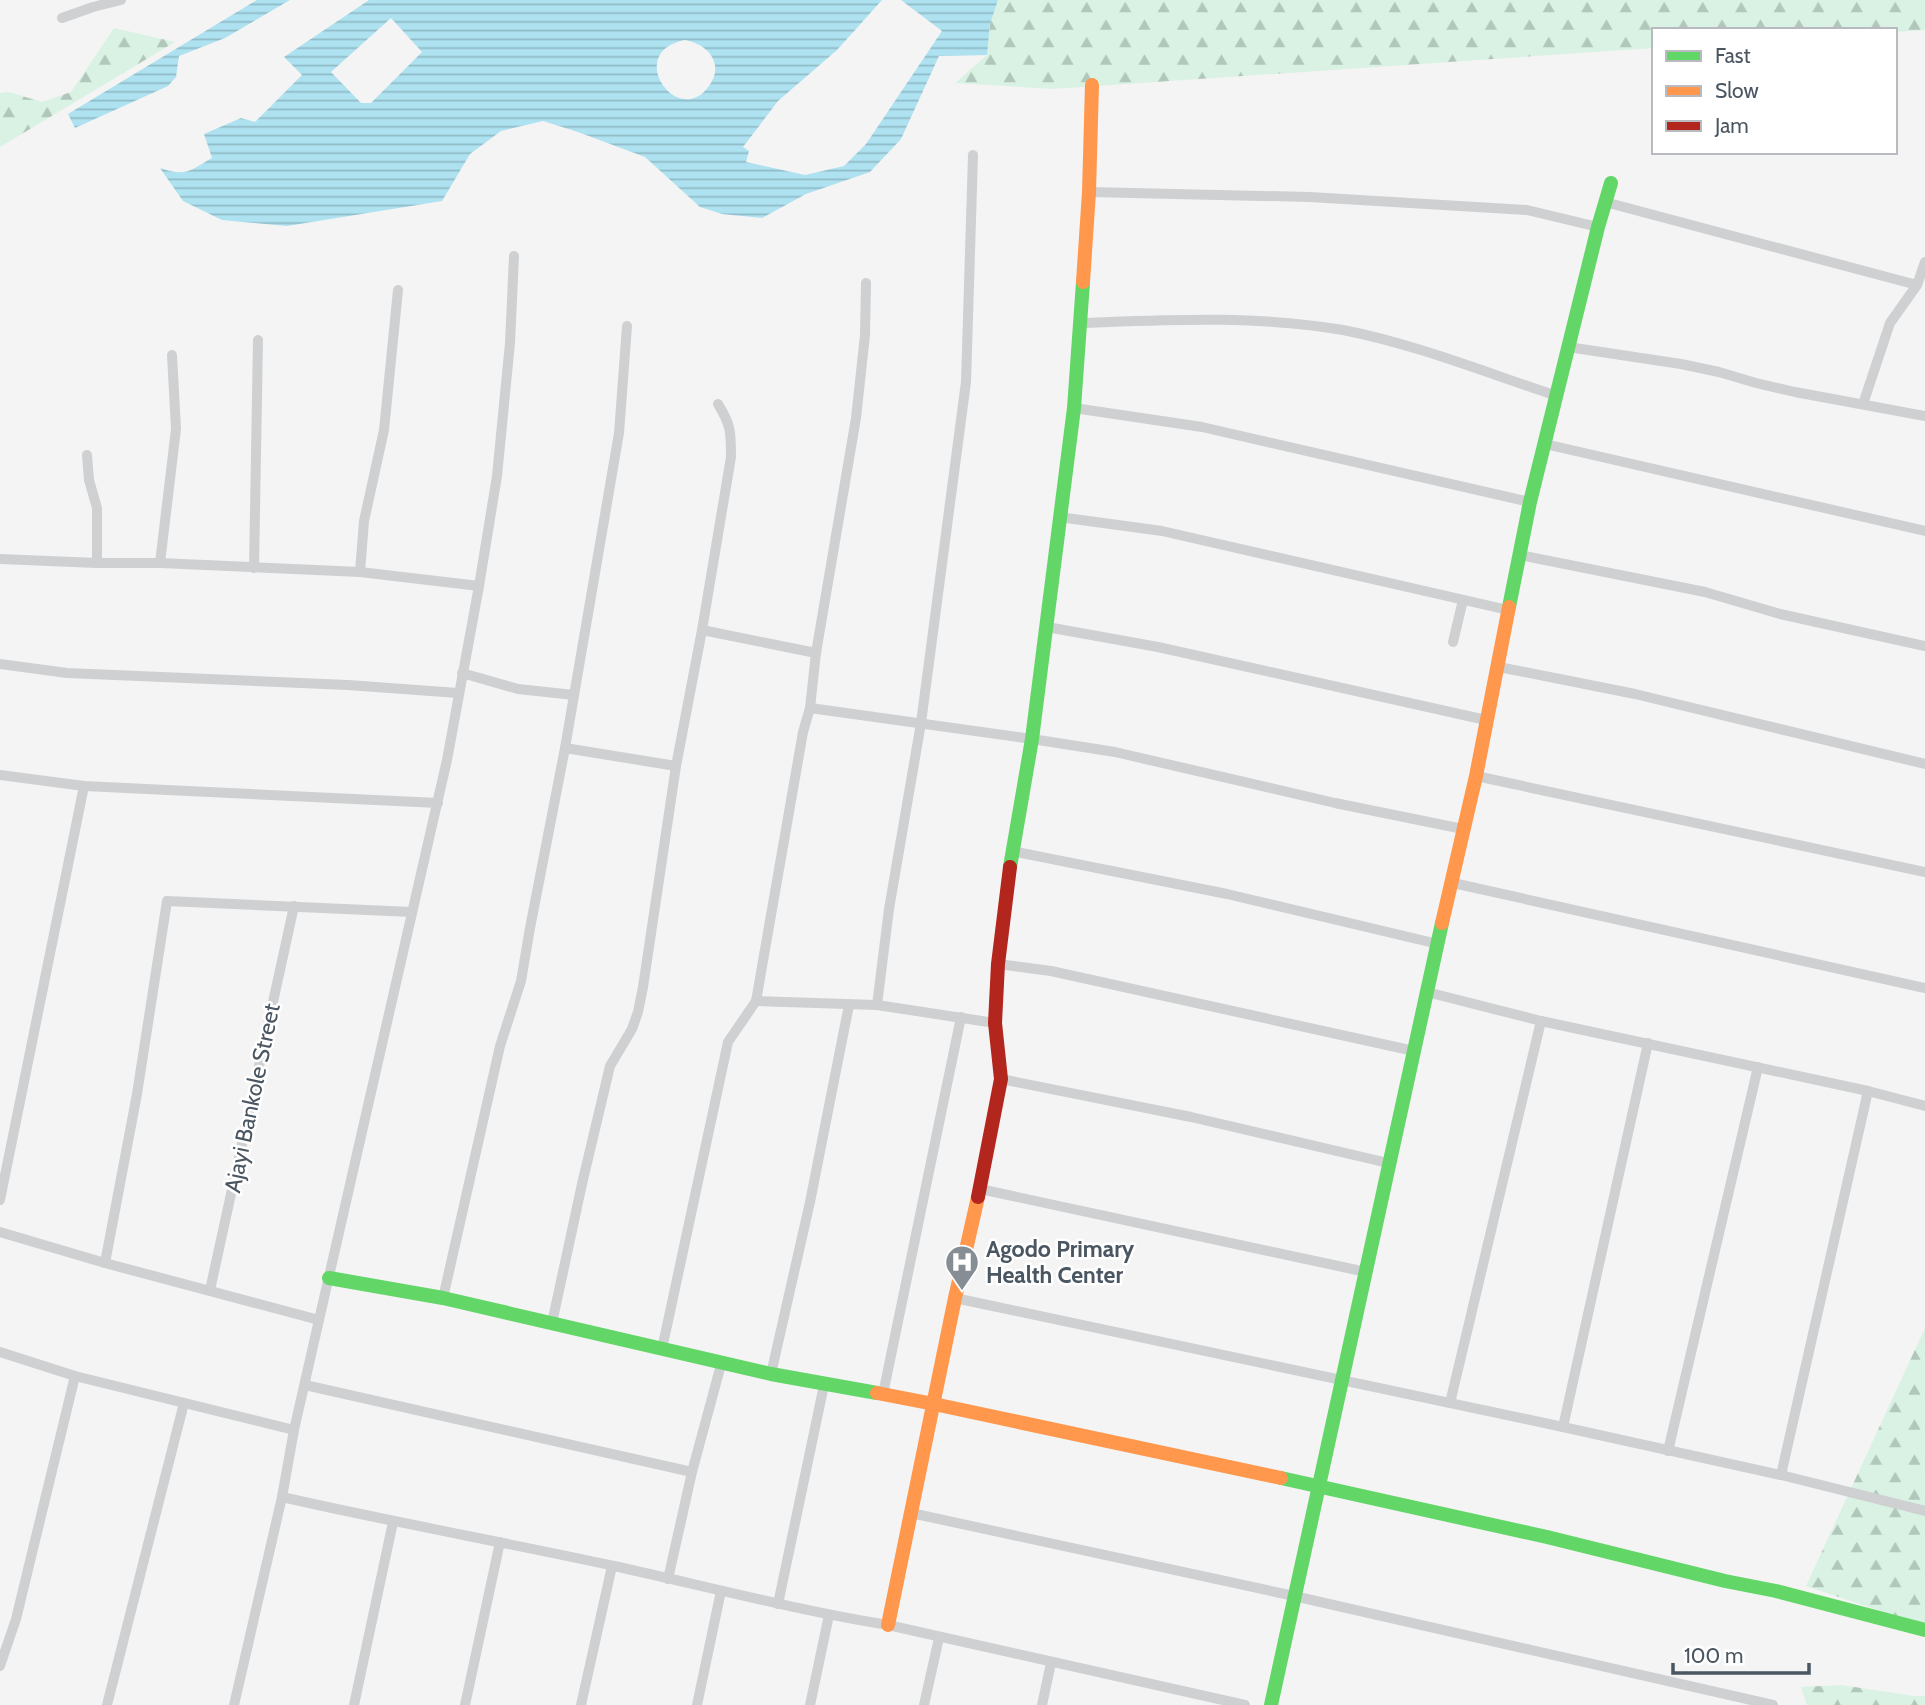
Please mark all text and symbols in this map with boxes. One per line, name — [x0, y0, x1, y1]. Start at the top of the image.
legend — [1652, 28, 1897, 154]
text: Fast — [1715, 43, 1751, 68]
text: Slow — [1715, 78, 1759, 103]
text: Jam — [1714, 113, 1749, 138]
street label: Ajayi Bankole Street — [218, 1001, 286, 1195]
place label: Agodo Primary Health Center — [986, 1235, 1135, 1289]
hospital icon: Agodo Primary Health Center — [943, 1243, 981, 1292]
scale bar — [1673, 1632, 1810, 1676]
text: 100 m — [1684, 1643, 1743, 1668]

